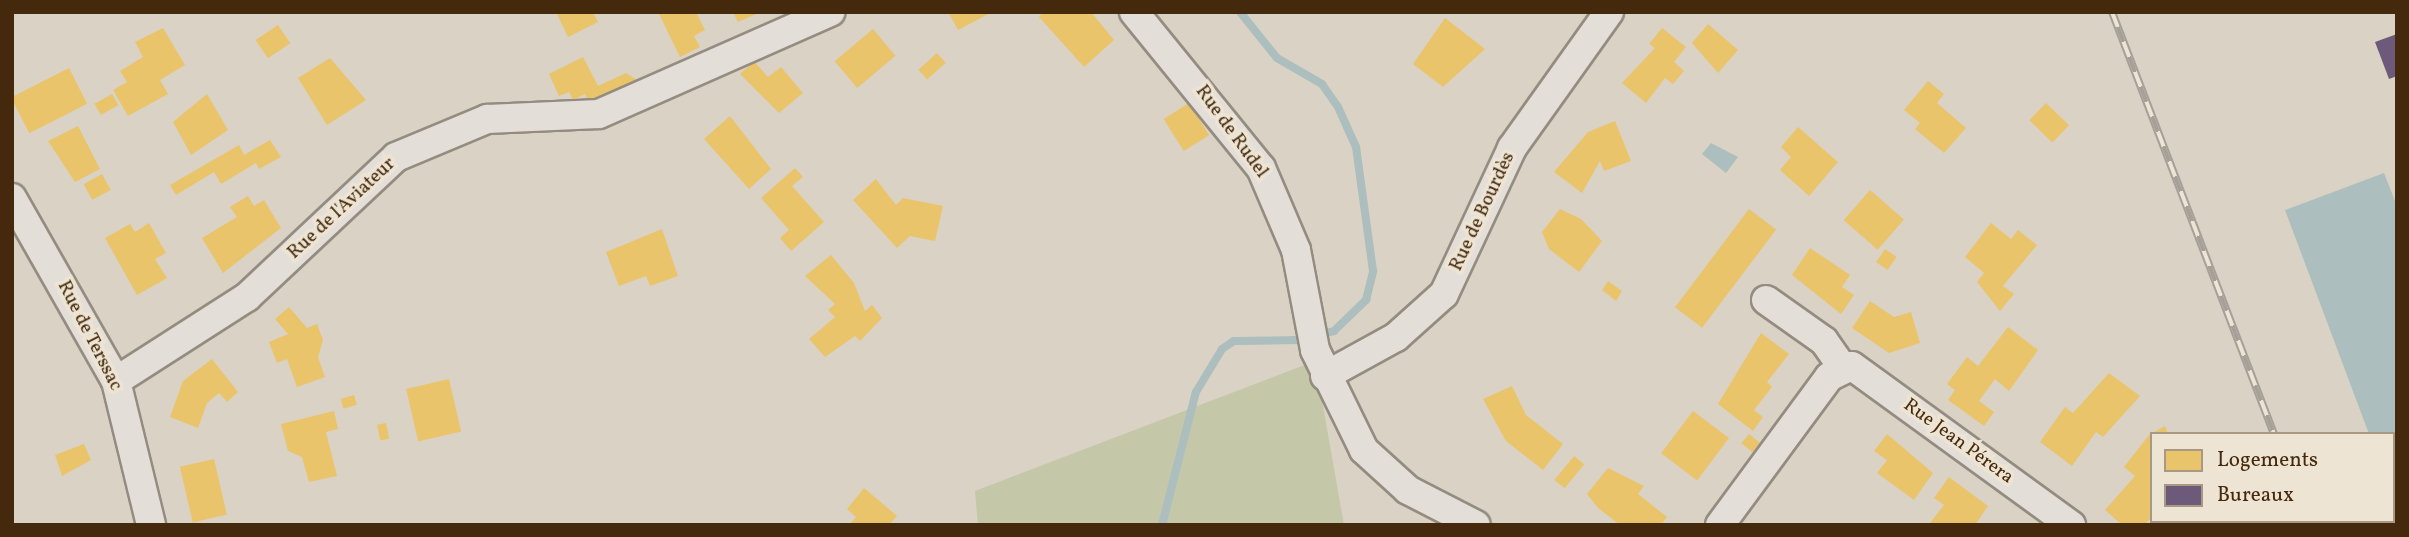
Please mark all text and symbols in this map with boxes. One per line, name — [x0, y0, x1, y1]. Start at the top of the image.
street label: Rue de Rudel — [1190, 81, 1272, 183]
street label: Rue de Bourdès — [1446, 149, 1520, 275]
street label: Rue de l'Aviateur — [283, 153, 401, 265]
street label: Rue de Terssac — [51, 277, 127, 395]
street label: Rue Jean Pérera — [1899, 394, 2017, 490]
legend — [2150, 432, 2395, 523]
text: Logements — [2217, 446, 2318, 475]
text: Bureaux — [2217, 481, 2294, 510]

